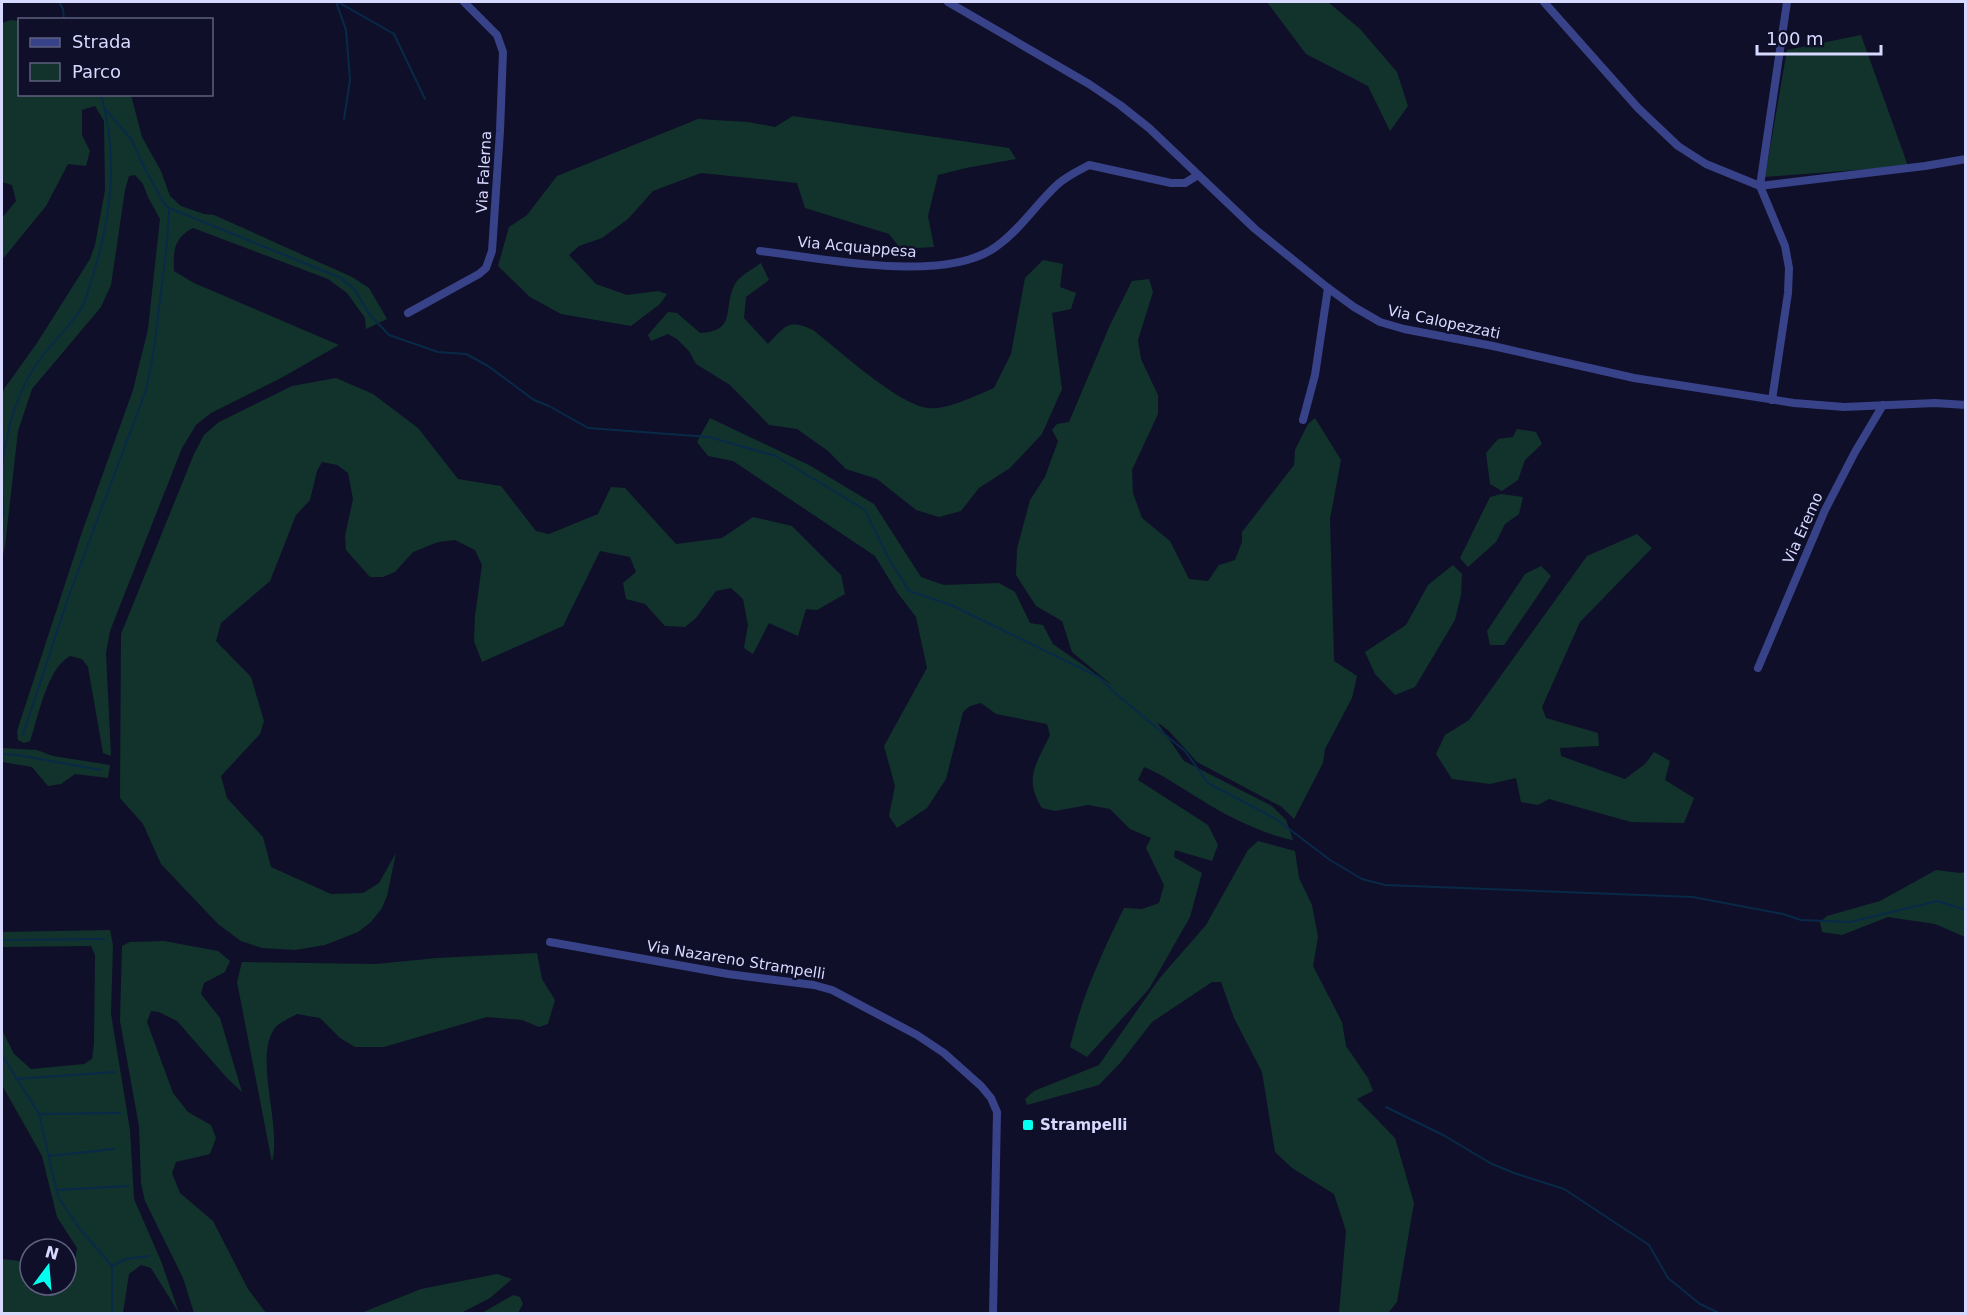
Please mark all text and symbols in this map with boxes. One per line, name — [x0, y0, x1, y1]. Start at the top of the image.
legend — [18, 18, 213, 96]
scale bar — [1757, 18, 1882, 56]
text: 100 m — [1766, 28, 1824, 49]
text: Strada — [72, 31, 131, 52]
text: Parco — [72, 61, 121, 82]
street label: Via Falerna — [473, 130, 495, 214]
street label: Via Acquappesa — [797, 233, 917, 261]
street label: Via Calopezzati — [1386, 301, 1502, 343]
street label: Via Eremo — [1779, 489, 1827, 567]
street label: Via Nazareno Strampelli — [645, 937, 827, 983]
place label: Strampelli — [1040, 1116, 1127, 1134]
marker: Strampelli — [1021, 1118, 1035, 1132]
north arrow — [18, 1237, 78, 1297]
text: N — [43, 1242, 61, 1264]

